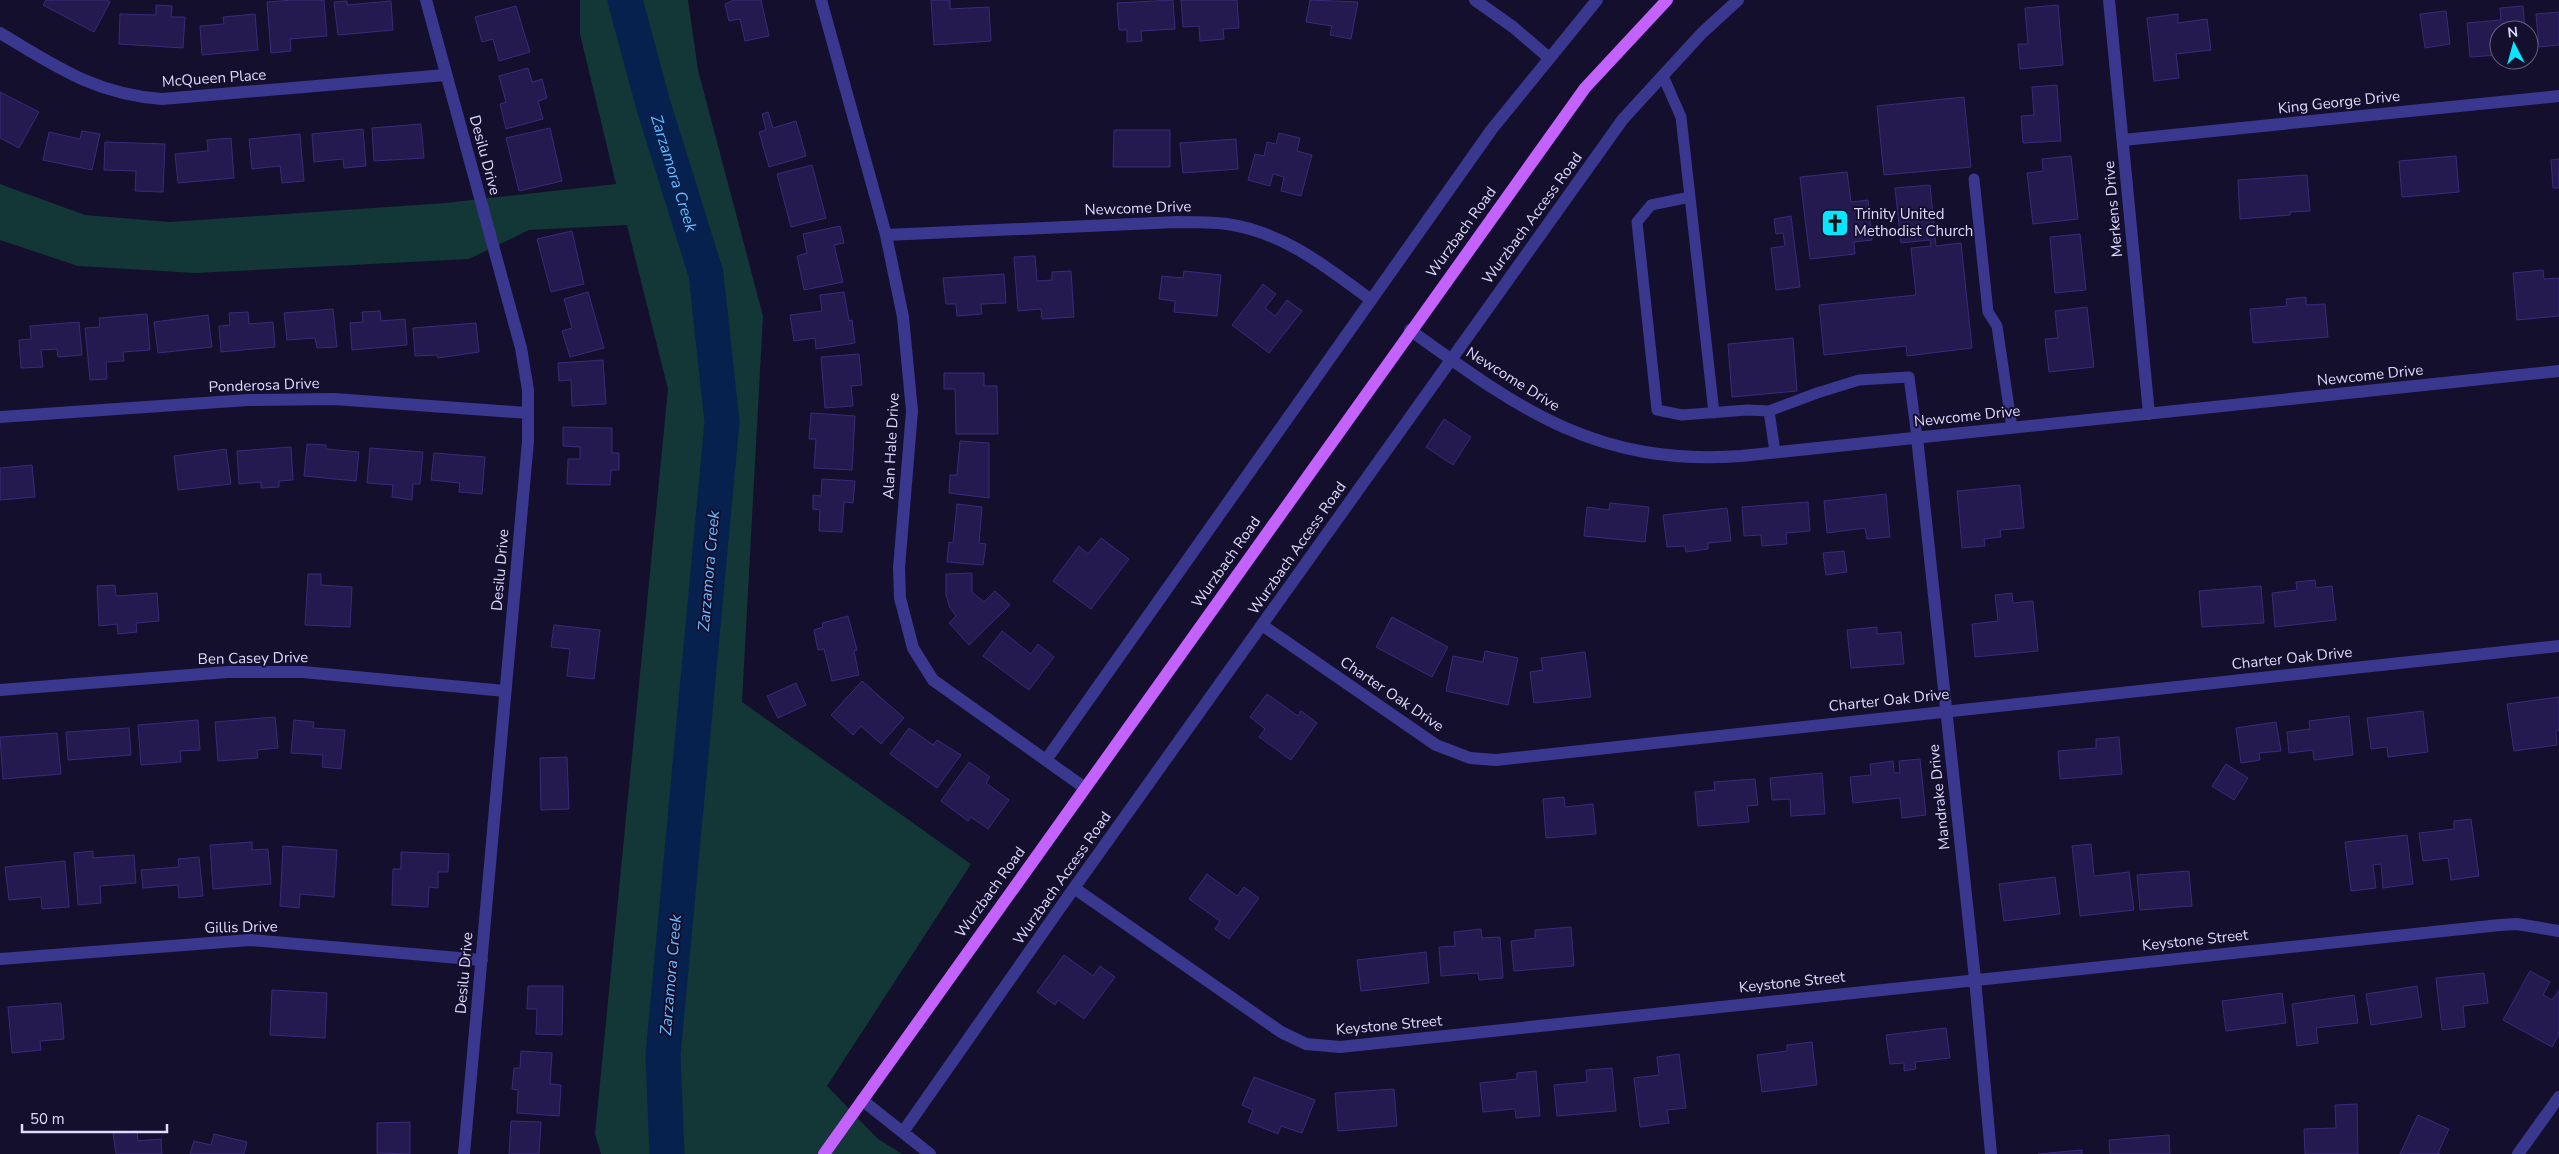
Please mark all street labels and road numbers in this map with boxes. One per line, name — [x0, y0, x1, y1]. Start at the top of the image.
street label: McQueen Place — [161, 64, 267, 92]
street label: King George Drive — [2277, 86, 2401, 118]
street label: Desilu Drive — [465, 113, 505, 197]
street label: Wurzbach Access Road — [1477, 148, 1587, 288]
street label: Merkens Drive — [2099, 160, 2127, 258]
street label: Wurzbach Road — [1421, 183, 1501, 281]
street label: Newcome Drive — [1084, 196, 1192, 220]
street label: Newcome Drive — [1462, 342, 1564, 416]
street label: Newcome Drive — [2316, 359, 2424, 391]
street label: Ponderosa Drive — [208, 373, 320, 397]
street label: Alan Hale Drive — [878, 392, 904, 500]
street label: Newcome Drive — [1913, 400, 2021, 432]
street label: Wurzbach Access Road — [1243, 477, 1351, 619]
street label: Wurzbach Road — [1187, 512, 1265, 612]
street label: Desilu Drive — [486, 528, 514, 612]
street label: Charter Oak Drive — [2231, 642, 2353, 674]
street label: Ben Casey Drive — [198, 647, 308, 669]
street label: Charter Oak Drive — [1336, 652, 1448, 736]
street label: Charter Oak Drive — [1828, 684, 1950, 716]
street label: Mandrake Drive — [1924, 743, 1954, 851]
street label: Wurzbach Access Road — [1008, 807, 1116, 949]
street label: Wurzbach Road — [950, 843, 1030, 941]
street label: Gillis Drive — [204, 916, 278, 938]
street label: Keystone Street — [2141, 924, 2250, 956]
street label: Desilu Drive — [450, 931, 478, 1015]
street label: Keystone Street — [1738, 966, 1847, 998]
street label: Keystone Street — [1335, 1010, 1444, 1040]

